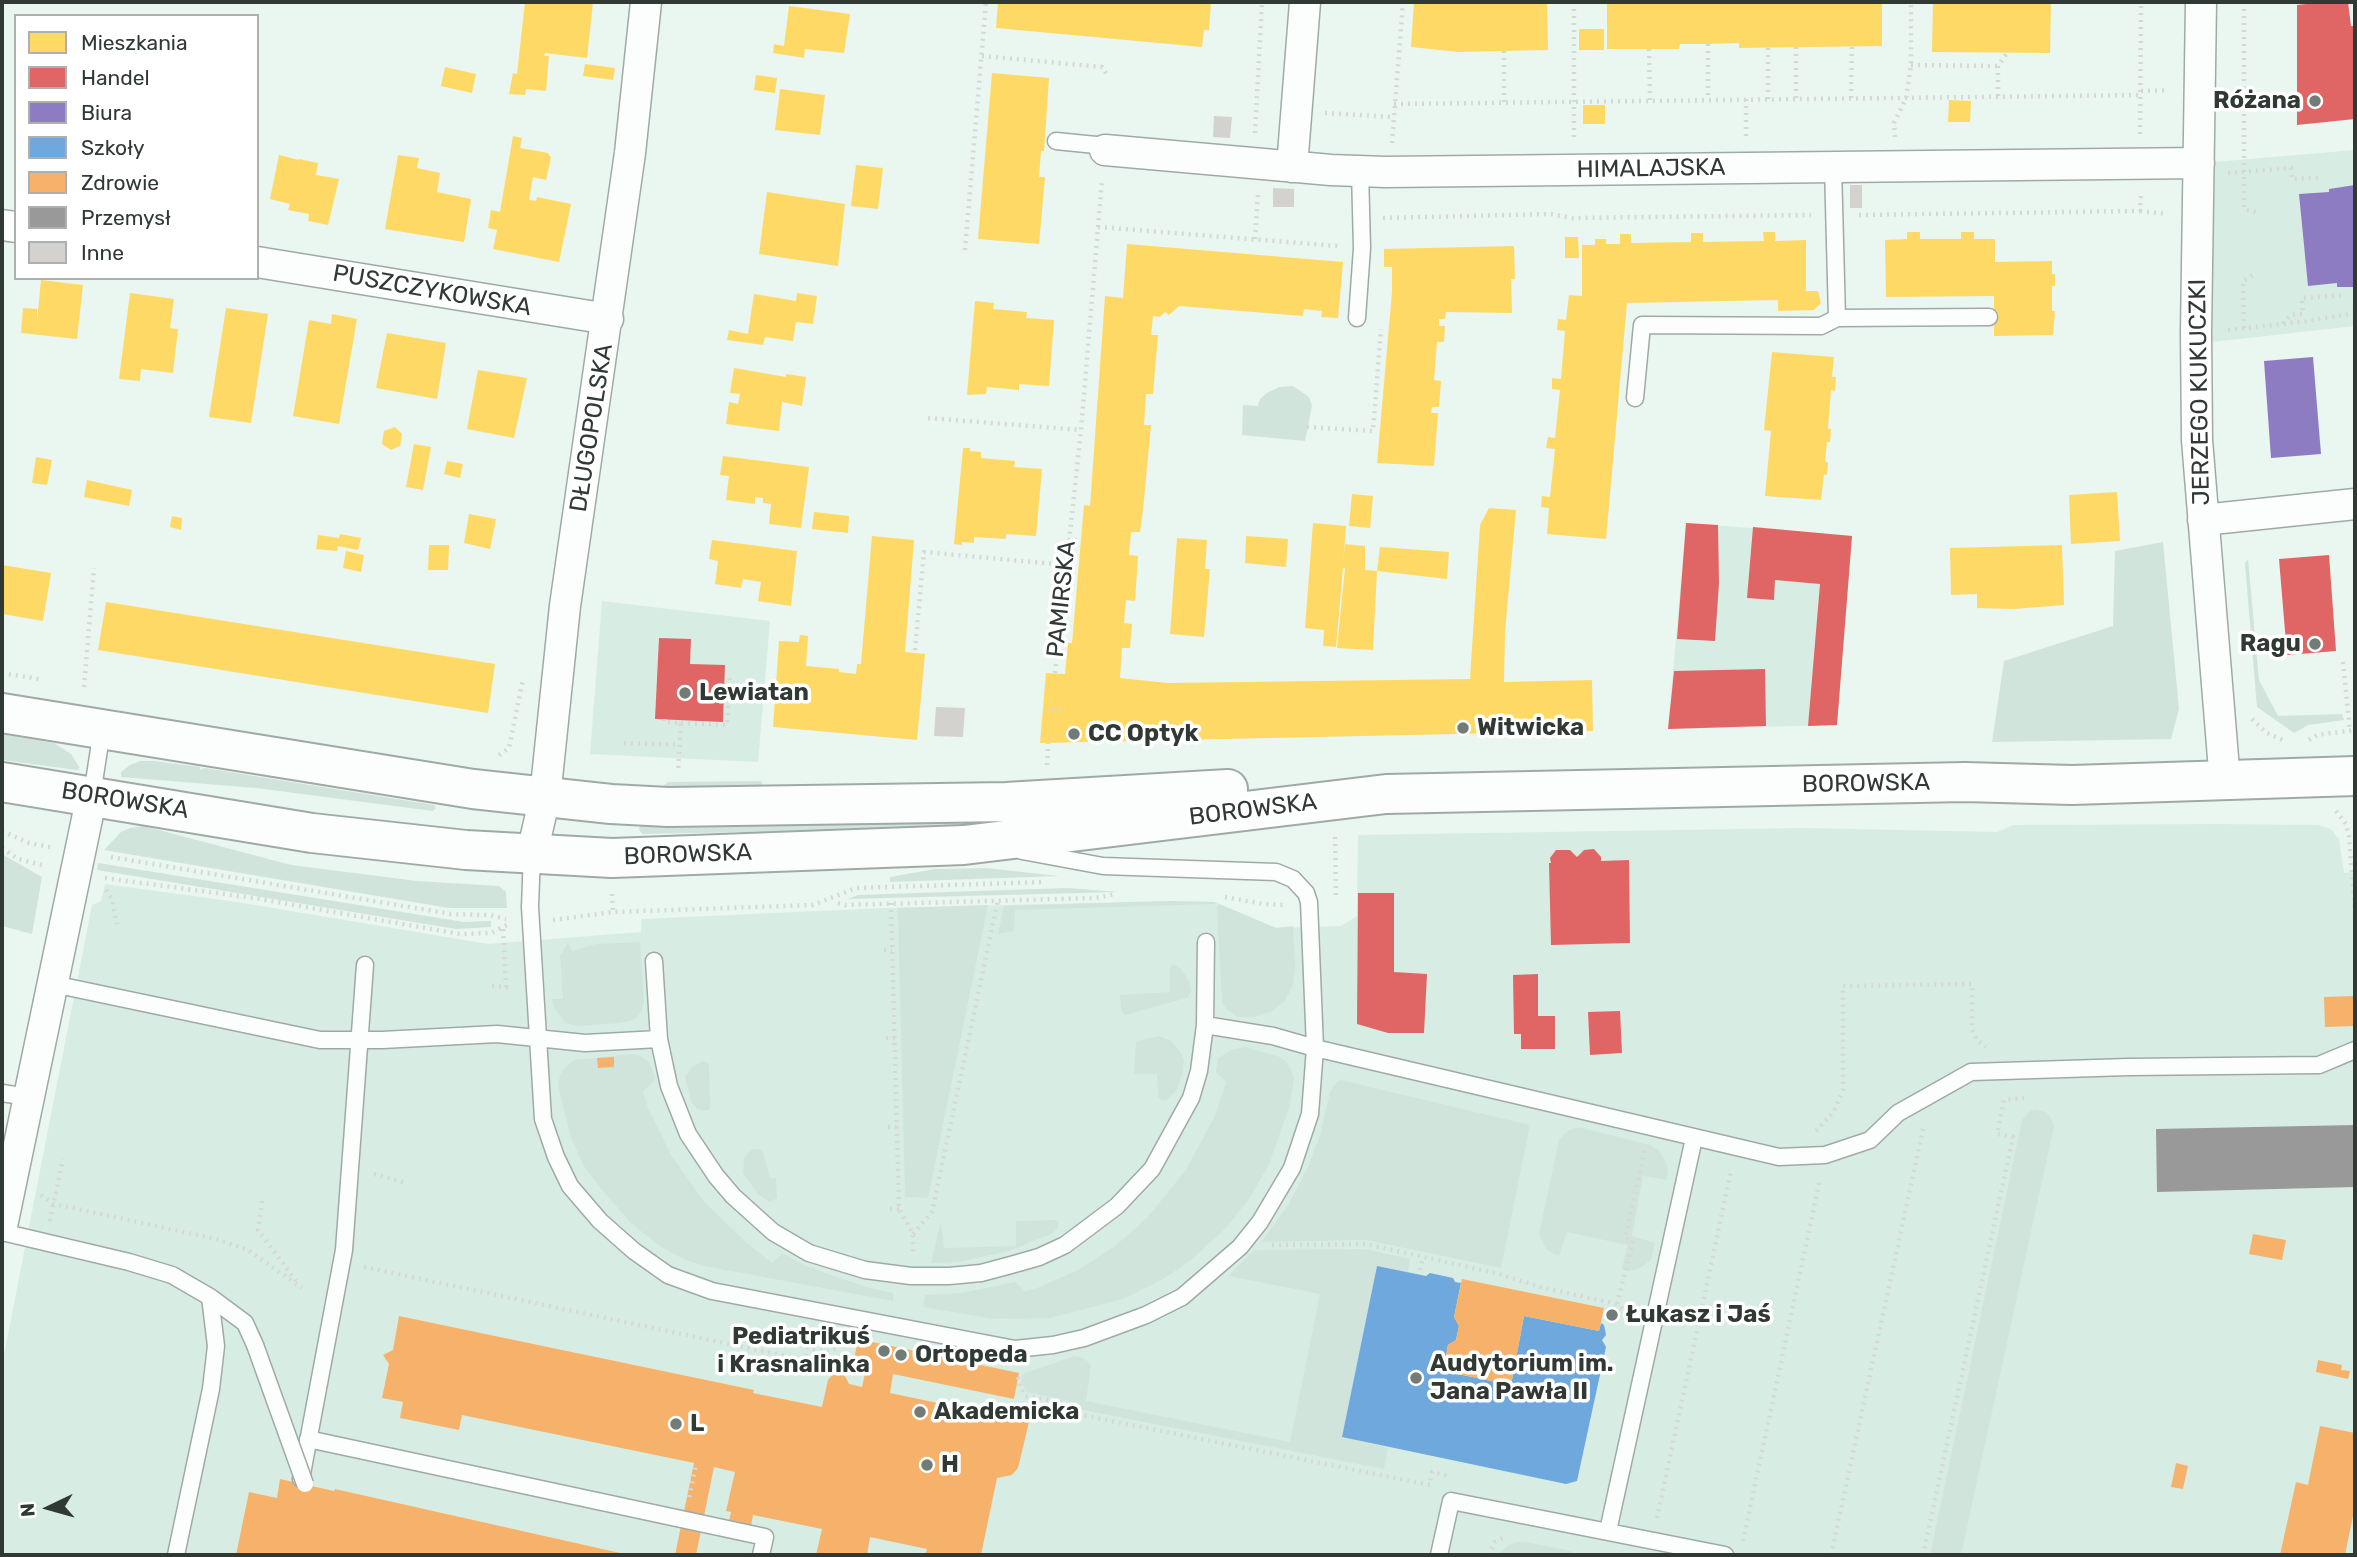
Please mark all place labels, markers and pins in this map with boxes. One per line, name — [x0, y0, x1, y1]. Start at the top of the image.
place label: Różana — [2213, 87, 2301, 115]
marker: Różana — [2307, 93, 2323, 109]
place label: Ragu — [2240, 630, 2301, 658]
marker: Ragu — [2307, 636, 2323, 652]
place label: Lewiatan — [699, 679, 809, 707]
marker: Lewiatan — [677, 685, 693, 701]
place label: Witwicka — [1477, 714, 1584, 742]
place label: CC Optyk — [1088, 720, 1199, 748]
marker: Witwicka — [1455, 720, 1471, 736]
marker: CC Optyk — [1066, 726, 1082, 742]
place label: Łukasz i Jaś — [1626, 1301, 1771, 1329]
marker: Łukasz i Jaś — [1604, 1307, 1620, 1323]
place label: Pediatrikuś i Krasnalinka — [717, 1323, 870, 1379]
place label: Ortopeda — [915, 1341, 1028, 1369]
marker: Pediatrikuś i Krasnalinka — [876, 1343, 892, 1359]
marker: Ortopeda — [893, 1347, 909, 1363]
place label: Audytorium im. Jana Pawła II — [1430, 1350, 1614, 1406]
marker: Audytorium im. Jana Pawła II — [1408, 1370, 1424, 1386]
place label: Akademicka — [934, 1398, 1079, 1426]
marker: Akademicka — [912, 1404, 928, 1420]
place label: L — [690, 1410, 704, 1438]
marker: L — [668, 1416, 684, 1432]
place label: H — [941, 1451, 959, 1479]
marker: H — [919, 1457, 935, 1473]

